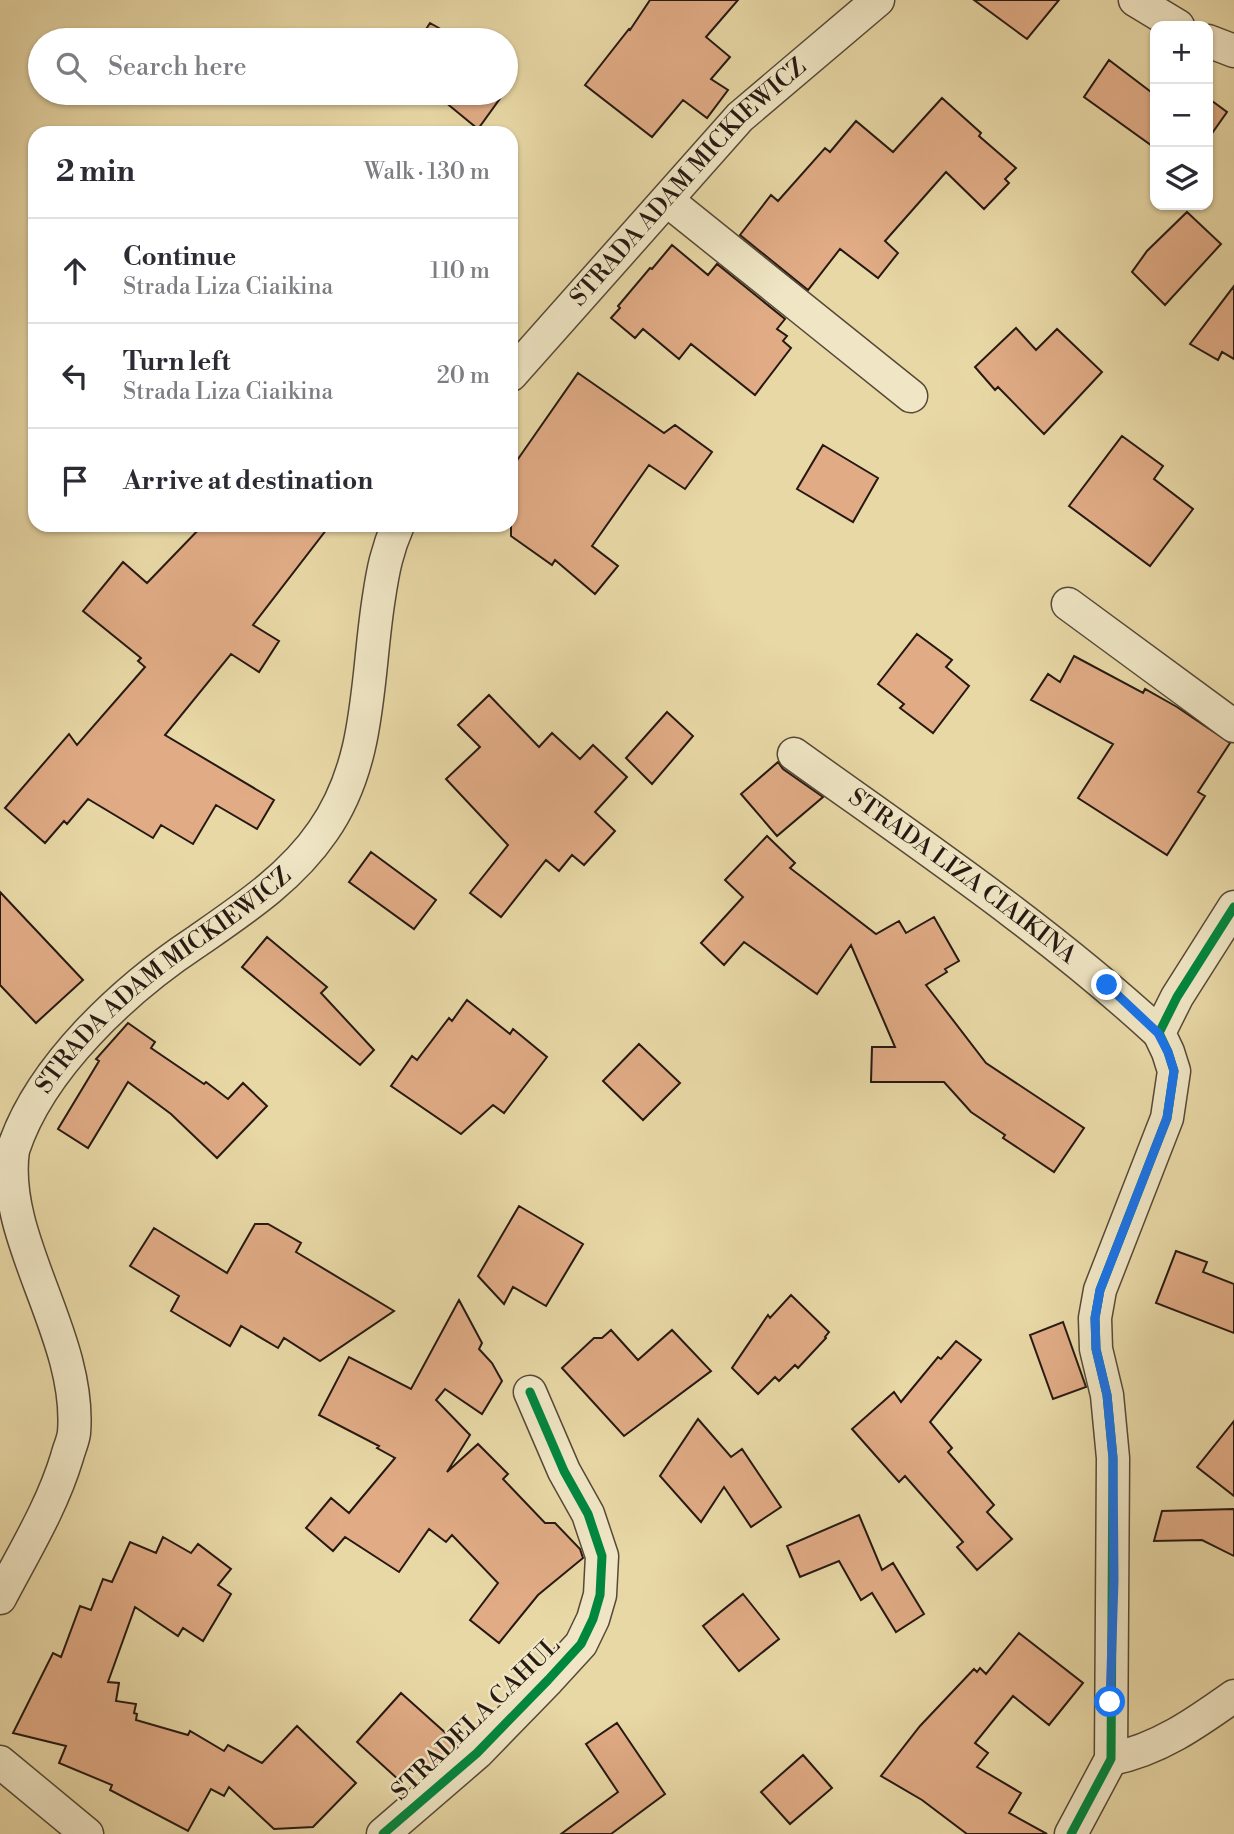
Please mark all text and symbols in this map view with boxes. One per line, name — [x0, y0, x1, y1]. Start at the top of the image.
map controls — [1150, 21, 1213, 210]
button: + — [1150, 21, 1213, 84]
search box — [28, 28, 518, 105]
icon: search — [52, 48, 90, 86]
text: Search here — [108, 51, 247, 83]
street label: STRADA ADAM MICKIEWICZ — [564, 52, 813, 313]
button: − — [1150, 84, 1213, 147]
button: layers — [1150, 147, 1213, 210]
text: 2 min — [56, 153, 135, 191]
text: Walk · 130 m — [364, 158, 490, 186]
text: Continue — [123, 241, 236, 273]
icon: ahead — [56, 252, 94, 290]
text: 110 m — [430, 257, 490, 285]
text: Strada Liza Ciaikina — [123, 273, 333, 301]
text: Turn left — [123, 346, 231, 378]
icon: left — [56, 357, 94, 395]
text: 20 m — [437, 362, 490, 390]
text: Strada Liza Ciaikina — [123, 378, 333, 406]
icon: arrive — [56, 462, 94, 500]
text: Arrive at destination — [123, 465, 373, 497]
street label: STRADA LIZA CIAIKINA — [842, 782, 1083, 971]
street label: STRADA ADAM MICKIEWICZ — [29, 861, 298, 1099]
route end — [1091, 969, 1122, 1000]
street label: STRADELA CAHUL — [385, 1631, 567, 1807]
route start — [1094, 1686, 1125, 1717]

